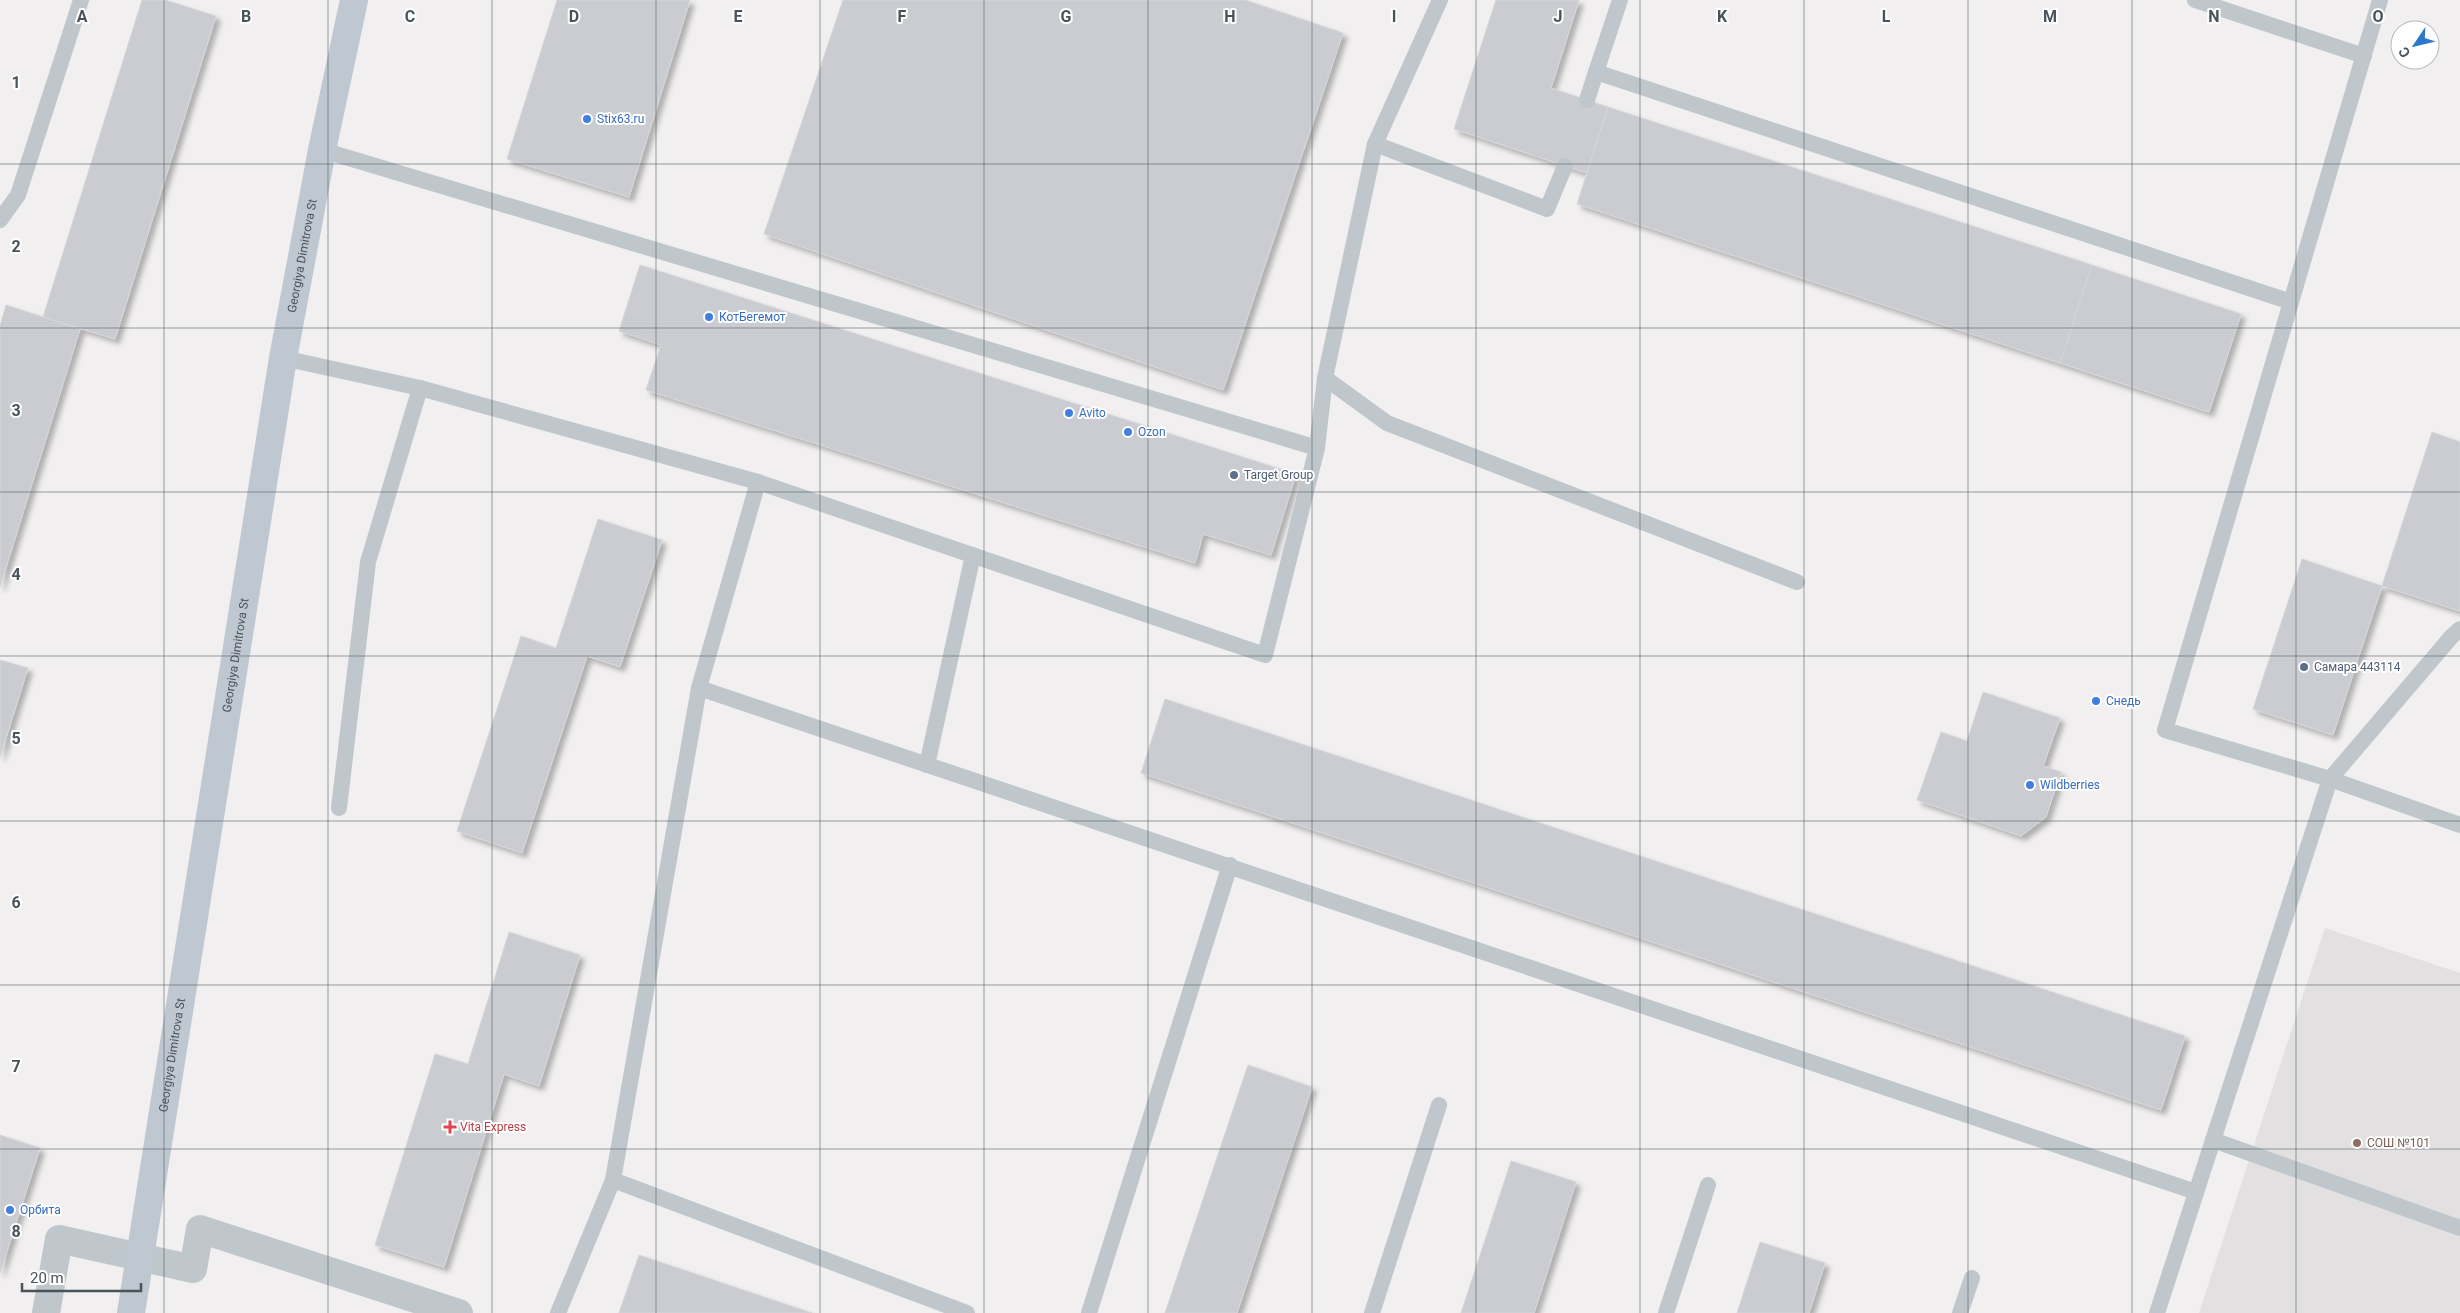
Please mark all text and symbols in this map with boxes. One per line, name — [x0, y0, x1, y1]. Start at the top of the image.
text: A — [77, 7, 88, 26]
text: B — [241, 7, 251, 26]
text: C — [405, 7, 415, 26]
text: D — [569, 7, 579, 26]
text: E — [734, 7, 743, 26]
text: F — [898, 7, 907, 26]
text: G — [1061, 7, 1072, 26]
text: H — [1224, 7, 1236, 26]
text: I — [1392, 7, 1396, 26]
text: J — [1554, 7, 1562, 26]
text: K — [1717, 7, 1728, 26]
text: L — [1882, 7, 1891, 26]
text: M — [2043, 7, 2057, 26]
text: N — [2208, 7, 2220, 26]
text: O — [2372, 7, 2384, 26]
north arrow — [2390, 20, 2440, 70]
text: С — [2395, 44, 2414, 61]
text: 1 — [11, 73, 21, 92]
place label: Stix63.ru — [597, 112, 644, 126]
marker: Stix63.ru — [581, 113, 593, 125]
street label: Georgiya Dimitrova St — [285, 198, 320, 314]
text: 2 — [11, 237, 21, 256]
place label: КотБегемот — [719, 310, 786, 324]
marker: КотБегемот — [703, 311, 715, 323]
text: 3 — [11, 401, 21, 420]
place label: Avito — [1079, 406, 1106, 420]
marker: Avito — [1063, 407, 1075, 419]
place label: Ozon — [1138, 425, 1166, 439]
marker: Ozon — [1122, 426, 1134, 438]
place label: Target Group — [1244, 468, 1314, 482]
marker: Target Group — [1228, 469, 1240, 481]
text: 4 — [11, 565, 21, 584]
street label: Georgiya Dimitrova St — [220, 597, 252, 713]
place label: Самара 443114 — [2314, 660, 2401, 674]
marker: Самара 443114 — [2298, 661, 2310, 673]
place label: Снедь — [2106, 694, 2141, 708]
marker: Снедь — [2090, 695, 2102, 707]
text: 5 — [11, 729, 21, 748]
place label: Wildberries — [2040, 778, 2100, 792]
marker: Wildberries — [2024, 779, 2036, 791]
text: 6 — [11, 893, 21, 912]
street label: Georgiya Dimitrova St — [156, 997, 188, 1113]
text: 7 — [11, 1057, 21, 1076]
place label: Vita Express — [460, 1120, 526, 1134]
marker: Vita Express — [444, 1121, 456, 1133]
place label: СОШ №101 — [2367, 1136, 2430, 1150]
marker: СОШ №101 — [2351, 1137, 2363, 1149]
place label: Орбита — [20, 1203, 61, 1217]
marker: Орбита — [4, 1204, 16, 1216]
text: 8 — [11, 1222, 21, 1241]
scale bar — [22, 1260, 141, 1292]
text: 20 m — [30, 1269, 64, 1287]

